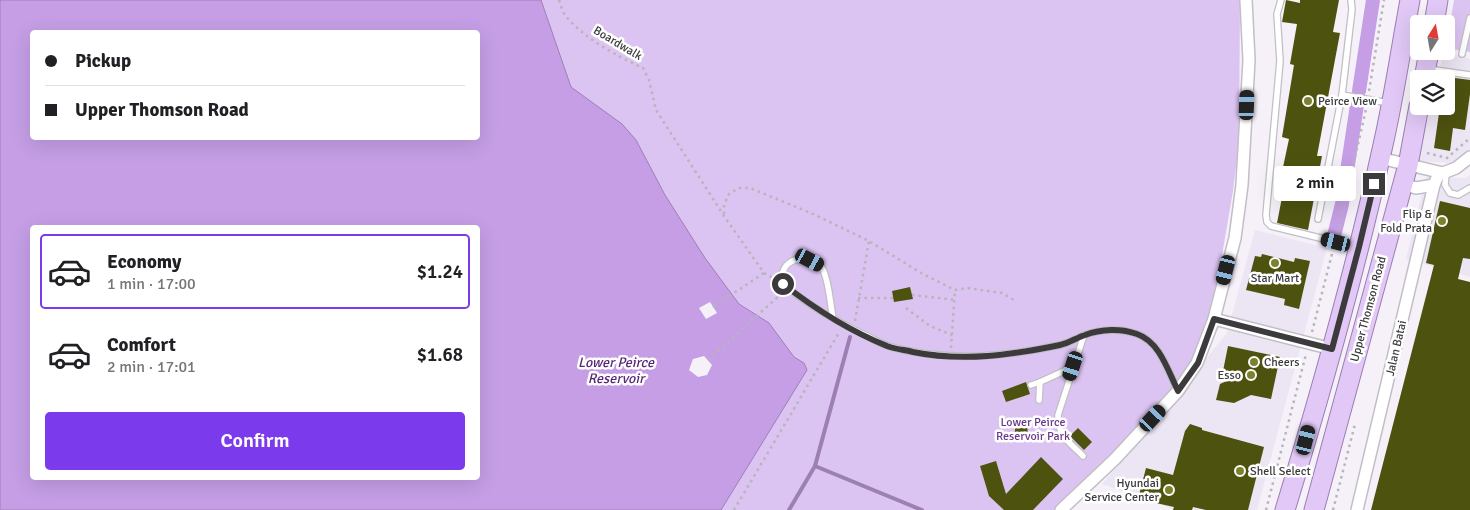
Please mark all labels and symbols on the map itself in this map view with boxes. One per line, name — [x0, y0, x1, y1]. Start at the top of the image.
north arrow — [1410, 15, 1455, 60]
street label: Boardwalk — [591, 23, 645, 64]
car — [1238, 90, 1255, 120]
place label: Peirce View — [1318, 94, 1377, 109]
marker: Peirce View — [1302, 95, 1314, 107]
callout: 2 min — [1274, 166, 1356, 202]
route end — [1363, 173, 1385, 195]
place label: Flip & Fold Prata — [1380, 207, 1433, 236]
marker: Flip & Fold Prata — [1436, 215, 1448, 227]
car — [1319, 231, 1352, 253]
car — [793, 246, 826, 274]
car — [1215, 254, 1236, 286]
street label: Upper Thomson Road — [1347, 255, 1390, 363]
marker: Star Mart — [1269, 257, 1281, 269]
place label: Star Mart — [1251, 271, 1299, 286]
route start — [772, 273, 794, 295]
street label: Jalan Batai — [1383, 319, 1410, 377]
car — [1061, 349, 1084, 383]
water label: Lower Peirce Reservoir — [578, 354, 655, 387]
place label: Cheers — [1264, 355, 1299, 370]
marker: Cheers — [1248, 356, 1260, 368]
place label: Esso — [1217, 368, 1241, 383]
marker: Esso — [1245, 369, 1257, 381]
car — [1137, 402, 1168, 434]
park label: Lower Peirce Reservoir Park — [996, 415, 1070, 444]
car — [1295, 424, 1316, 456]
place label: Shell Select — [1250, 464, 1311, 479]
marker: Shell Select — [1234, 465, 1246, 477]
place label: Hyundai Service Center — [1085, 476, 1160, 505]
marker: Hyundai Service Center — [1163, 484, 1175, 496]

